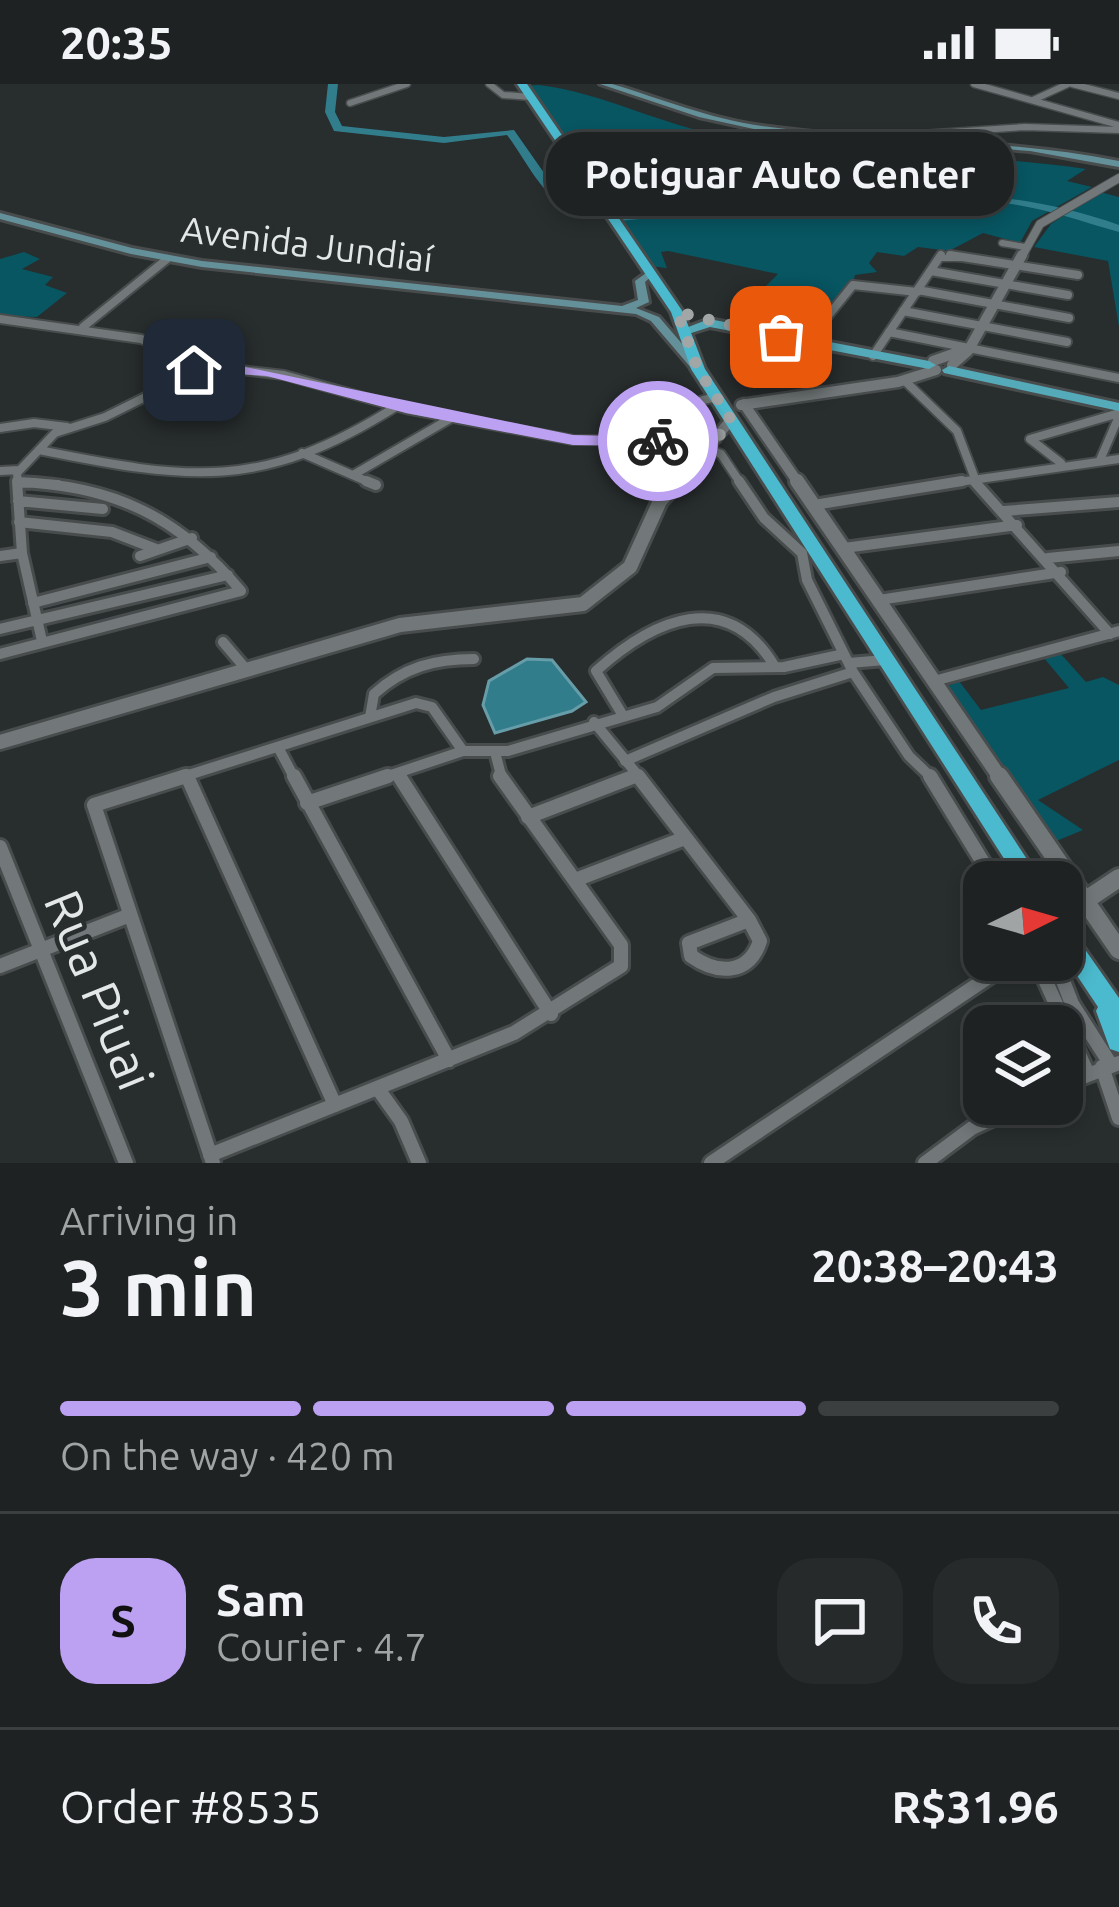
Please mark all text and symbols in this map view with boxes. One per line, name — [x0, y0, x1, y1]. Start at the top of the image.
text: 20:35 — [60, 17, 173, 68]
callout: Potiguar Auto Center — [547, 133, 1015, 217]
text: Potiguar Auto Center — [584, 152, 976, 195]
street label: Avenida Jundiaí — [179, 208, 437, 279]
pin — [730, 286, 832, 388]
icon: bag — [748, 304, 814, 370]
pin — [143, 319, 245, 421]
icon: home — [161, 337, 227, 403]
courier — [598, 381, 718, 501]
icon: bike — [625, 408, 691, 474]
north arrow — [963, 861, 1083, 981]
map controls — [963, 861, 1083, 1125]
street label: Rua Piuai — [34, 882, 166, 1098]
button: layers — [963, 1005, 1083, 1125]
text: Arriving in — [60, 1199, 238, 1242]
text: 20:38–20:43 — [811, 1240, 1059, 1291]
text: 3 min — [60, 1243, 257, 1331]
text: On the way · 420 m — [60, 1434, 395, 1477]
button: chat — [777, 1558, 903, 1684]
button: phone — [933, 1558, 1059, 1684]
text: Sam — [216, 1574, 305, 1625]
text: S — [110, 1595, 136, 1646]
text: Courier · 4.7 — [216, 1625, 427, 1668]
text: Order #8535 — [60, 1781, 322, 1832]
text: R$31.96 — [892, 1781, 1059, 1832]

